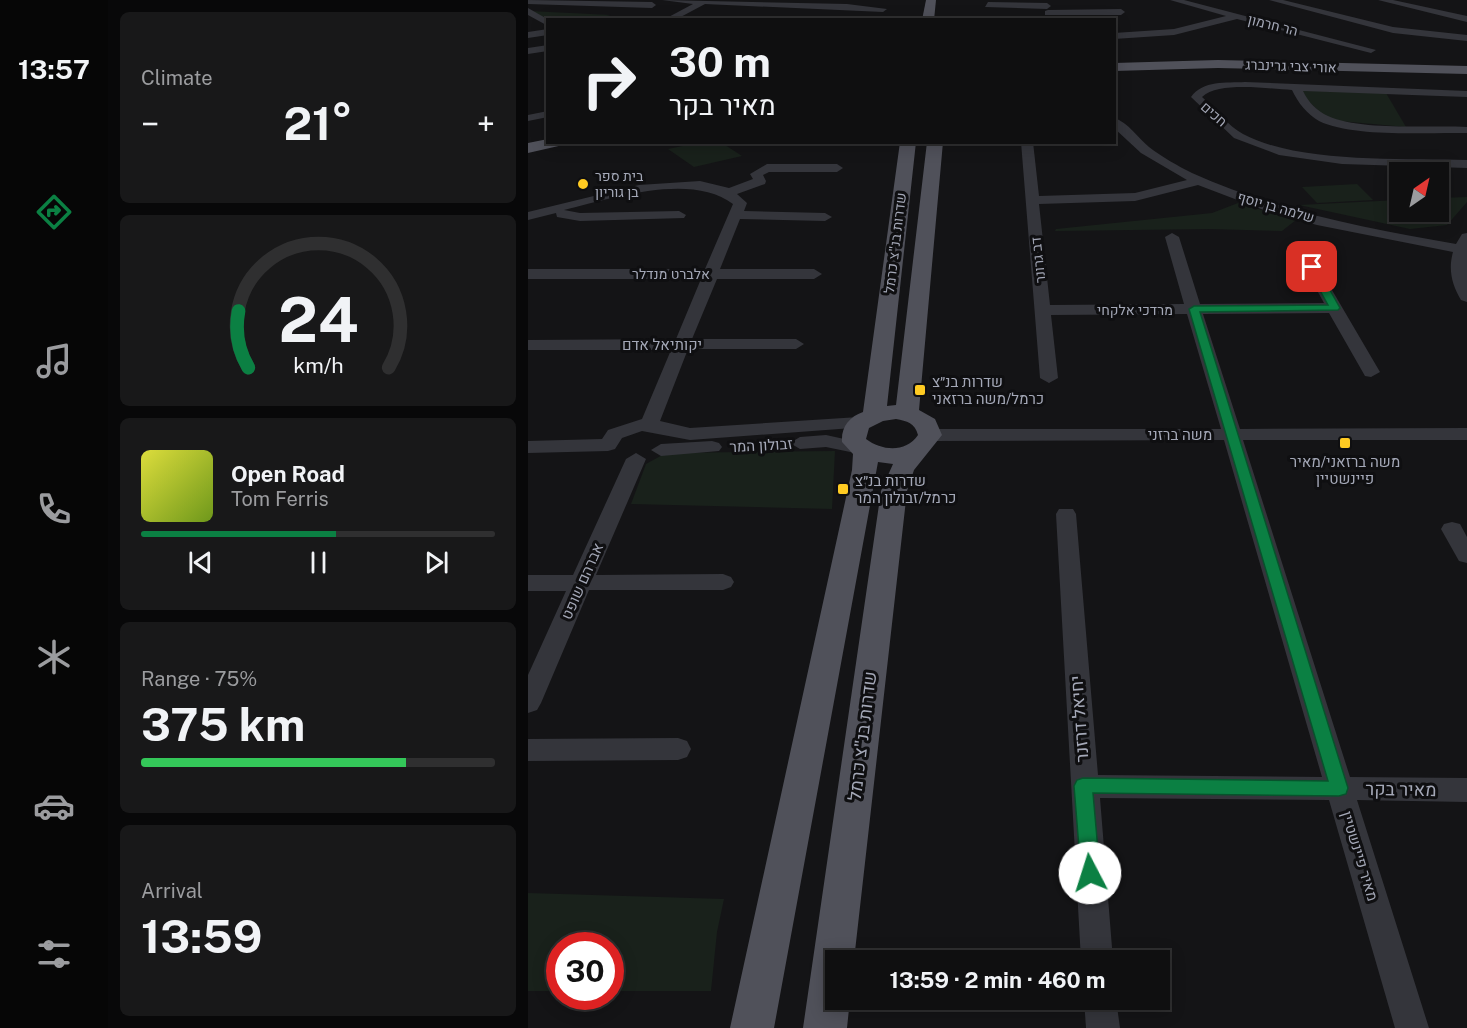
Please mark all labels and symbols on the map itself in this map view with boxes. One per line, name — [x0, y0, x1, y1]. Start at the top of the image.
street label: הר חרמון — [1246, 11, 1300, 39]
street label: אורי צבי גרינברג — [1245, 56, 1337, 76]
street label: חכים — [1198, 98, 1230, 130]
north arrow — [1389, 162, 1449, 222]
place label: בית ספר בן גוריון — [595, 168, 644, 200]
marker: בית ספר בן גוריון — [576, 177, 590, 191]
street label: שלמה בן יוסף — [1236, 188, 1316, 226]
street label: שדרות בנ"צ כרמל — [881, 192, 909, 294]
street label: דב גרונר — [1028, 236, 1048, 284]
pin — [1286, 241, 1337, 292]
street label: אלברט מנדלר — [632, 266, 710, 282]
street label: מרדכי אלקחי — [1097, 302, 1173, 318]
street label: יקותיאל אדם — [622, 336, 702, 353]
place label: שדרות בנ״צ כרמל/משה ברזאני — [932, 373, 1044, 407]
marker: שדרות בנ״צ כרמל/משה ברזאני — [913, 383, 927, 397]
street label: משה ברזני — [1148, 426, 1212, 443]
street label: זבולון המר — [729, 435, 793, 455]
marker: משה ברזאני/מאיר פיינשטיין — [1338, 436, 1352, 450]
place label: משה ברזאני/מאיר פיינשטיין — [1290, 453, 1400, 487]
place label: שדרות בנ״צ כרמל/זבולון המר — [855, 472, 956, 506]
marker: שדרות בנ״צ כרמל/זבולון המר — [836, 482, 850, 496]
street label: אברהם שופט — [558, 540, 606, 622]
street label: שדרות בנ"צ כרמל — [844, 670, 880, 802]
street label: יחיאל דרזנר — [1065, 675, 1093, 763]
street label: מאיר בקר — [1365, 778, 1437, 800]
street label: מאיר פיינשטיין — [1338, 809, 1382, 903]
position arrow — [1058, 841, 1122, 905]
speed limit sign: 30 — [546, 932, 624, 1010]

